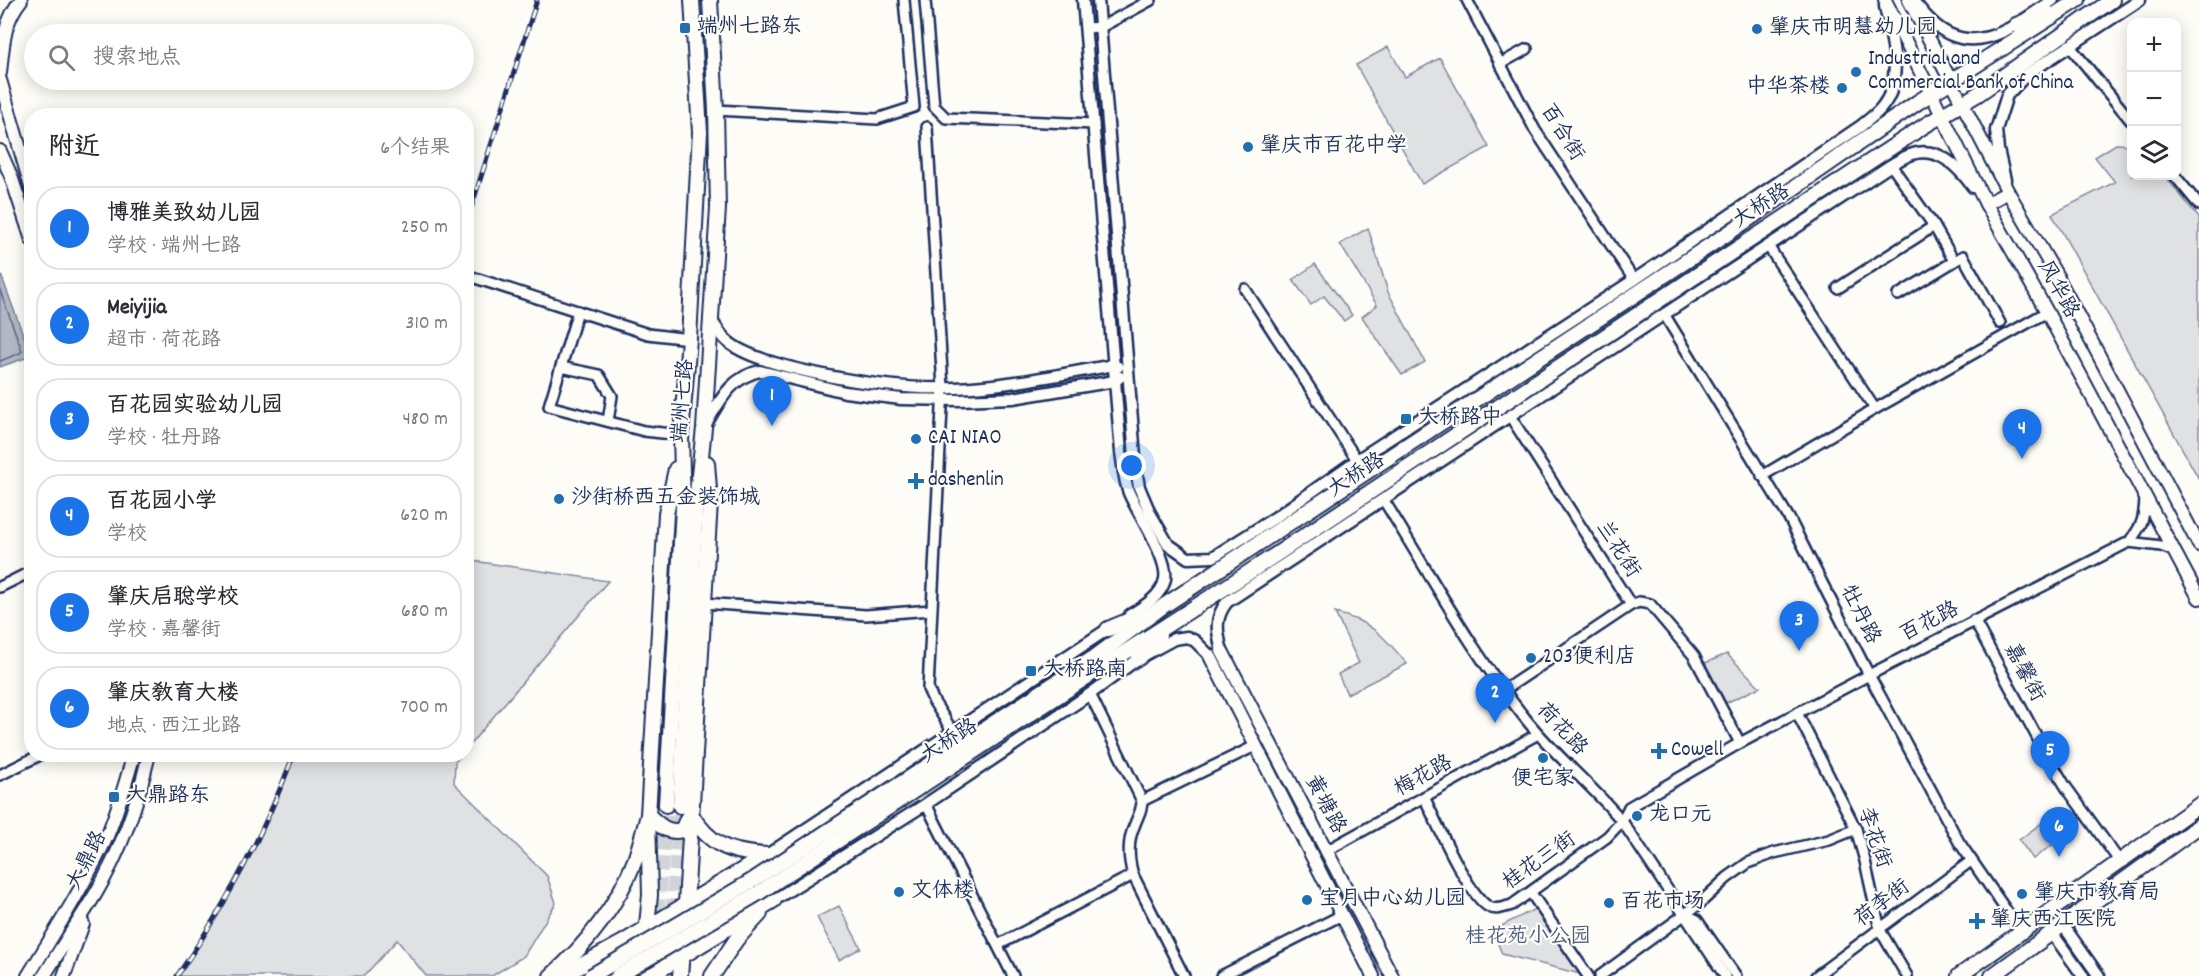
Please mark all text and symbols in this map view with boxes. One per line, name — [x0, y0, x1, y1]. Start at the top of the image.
place label: 端州七路东 — [697, 13, 802, 43]
place label: 肇庆市明慧幼儿园 — [1769, 14, 1937, 44]
map controls — [2127, 18, 2181, 180]
button: + — [2127, 18, 2181, 72]
marker: 端州七路东 — [678, 21, 692, 35]
marker: 肇庆市明慧幼儿园 — [1750, 22, 1764, 36]
search box — [24, 24, 474, 90]
icon: search — [45, 41, 78, 74]
text: 搜索地点 — [93, 43, 181, 74]
place label: Industrial and Commercial Bank of China — [1868, 45, 2075, 99]
marker: Industrial and Commercial Bank of China — [1849, 65, 1863, 79]
button: − — [2127, 72, 2181, 126]
place label: 中华茶楼 — [1746, 73, 1830, 103]
marker: 中华茶楼 — [1835, 81, 1849, 95]
street label: 百合街 — [1532, 98, 1590, 168]
button: layers — [2127, 126, 2181, 180]
text: 附近 — [48, 130, 100, 167]
place label: 肇庆市百花中学 — [1260, 132, 1407, 162]
text: 6个结果 — [380, 135, 450, 163]
marker: 肇庆市百花中学 — [1241, 140, 1255, 154]
street label: 大桥路 — [1727, 177, 1797, 237]
text: 博雅美致幼儿园 — [107, 199, 261, 230]
text: 1 — [67, 214, 72, 242]
text: 250 m — [401, 214, 448, 242]
text: 学校 · 端州七路 — [107, 233, 241, 261]
street label: 风华路 — [2029, 255, 2085, 325]
text: Meiyijia — [107, 293, 167, 324]
text: 2 — [65, 310, 74, 338]
text: 310 m — [406, 310, 448, 338]
text: 超市 · 荷花路 — [107, 327, 221, 355]
street label: 端州七路 — [665, 358, 703, 444]
pin: 1 — [752, 376, 792, 426]
text: 百花园实验幼儿园 — [107, 391, 283, 422]
place label: 大桥路中 — [1418, 404, 1502, 434]
text: 3 — [65, 406, 74, 434]
text: 480 m — [402, 406, 448, 434]
pin: 4 — [2002, 410, 2042, 459]
marker: 大桥路中 — [1399, 412, 1413, 426]
place label: CAI NIAO — [928, 424, 1002, 454]
text: 学校 · 牡丹路 — [107, 425, 221, 453]
marker: CAI NIAO — [909, 432, 923, 446]
street label: 大桥路 — [1322, 446, 1392, 506]
your location — [1117, 451, 1146, 480]
place label: dashenlin — [928, 466, 1004, 496]
marker: dashenlin — [909, 474, 923, 488]
place label: 沙街桥西五金装饰城 — [571, 484, 760, 514]
text: 百花园小学 — [107, 487, 217, 518]
marker: 沙街桥西五金装饰城 — [552, 492, 566, 506]
text: 4 — [65, 502, 74, 530]
text: 620 m — [400, 502, 448, 530]
street label: 兰花街 — [1587, 515, 1647, 585]
text: 学校 — [107, 521, 147, 549]
street label: 牡丹路 — [1831, 580, 1887, 650]
text: 肇庆启聪学校 — [107, 583, 239, 614]
street label: 百花路 — [1895, 595, 1965, 651]
text: 5 — [65, 598, 74, 626]
text: 680 m — [401, 598, 448, 626]
pin: 3 — [1780, 602, 1818, 651]
text: 学校 · 嘉馨街 — [107, 617, 221, 645]
street label: 嘉馨街 — [1995, 638, 2051, 708]
place label: 203便利店 — [1543, 643, 1636, 673]
marker: 203便利店 — [1524, 651, 1538, 665]
place label: 大桥路南 — [1043, 656, 1127, 686]
marker: 大桥路南 — [1024, 664, 1038, 678]
pin: 2 — [1476, 674, 1514, 723]
text: 肇庆教育大楼 — [107, 679, 239, 710]
text: 6 — [65, 694, 74, 722]
text: 700 m — [400, 694, 448, 722]
street label: 荷花路 — [1529, 697, 1593, 763]
street label: 大桥路 — [915, 712, 985, 772]
text: 地点 · 西江北路 — [107, 713, 241, 741]
pin: 5 — [2030, 732, 2070, 781]
place label: Cowell — [1671, 736, 1723, 766]
marker: Cowell — [1652, 744, 1666, 758]
street label: 梅花路 — [1389, 749, 1459, 805]
marker: 便宅家 — [1536, 751, 1550, 765]
place label: 便宅家 — [1512, 765, 1575, 795]
street label: 黄塘路 — [1296, 770, 1352, 840]
place label: 大鼎路东 — [126, 782, 210, 812]
marker: 大鼎路东 — [107, 790, 121, 804]
place label: 龙口元 — [1649, 801, 1712, 831]
street label: 李花街 — [1849, 803, 1897, 873]
pin: 6 — [2040, 808, 2078, 857]
marker: 龙口元 — [1630, 809, 1644, 823]
street label: 大鼎路 — [60, 826, 116, 896]
street label: 桂花三街 — [1497, 826, 1583, 898]
street label: 荷李街 — [1849, 873, 1917, 935]
place label: 文体楼 — [911, 877, 974, 907]
place label: 肇庆市教育局 — [2034, 879, 2160, 909]
marker: 文体楼 — [892, 885, 906, 899]
place label: 宝月中心幼儿园 — [1319, 885, 1466, 915]
marker: 肇庆市教育局 — [2015, 887, 2029, 901]
place label: 百花市场 — [1621, 888, 1705, 918]
marker: 宝月中心幼儿园 — [1300, 893, 1314, 907]
marker: 百花市场 — [1602, 896, 1616, 910]
place label: 肇庆西江医院 — [1990, 906, 2116, 936]
marker: 肇庆西江医院 — [1968, 912, 1986, 930]
park label: 桂花苑小公园 — [1465, 923, 1591, 953]

